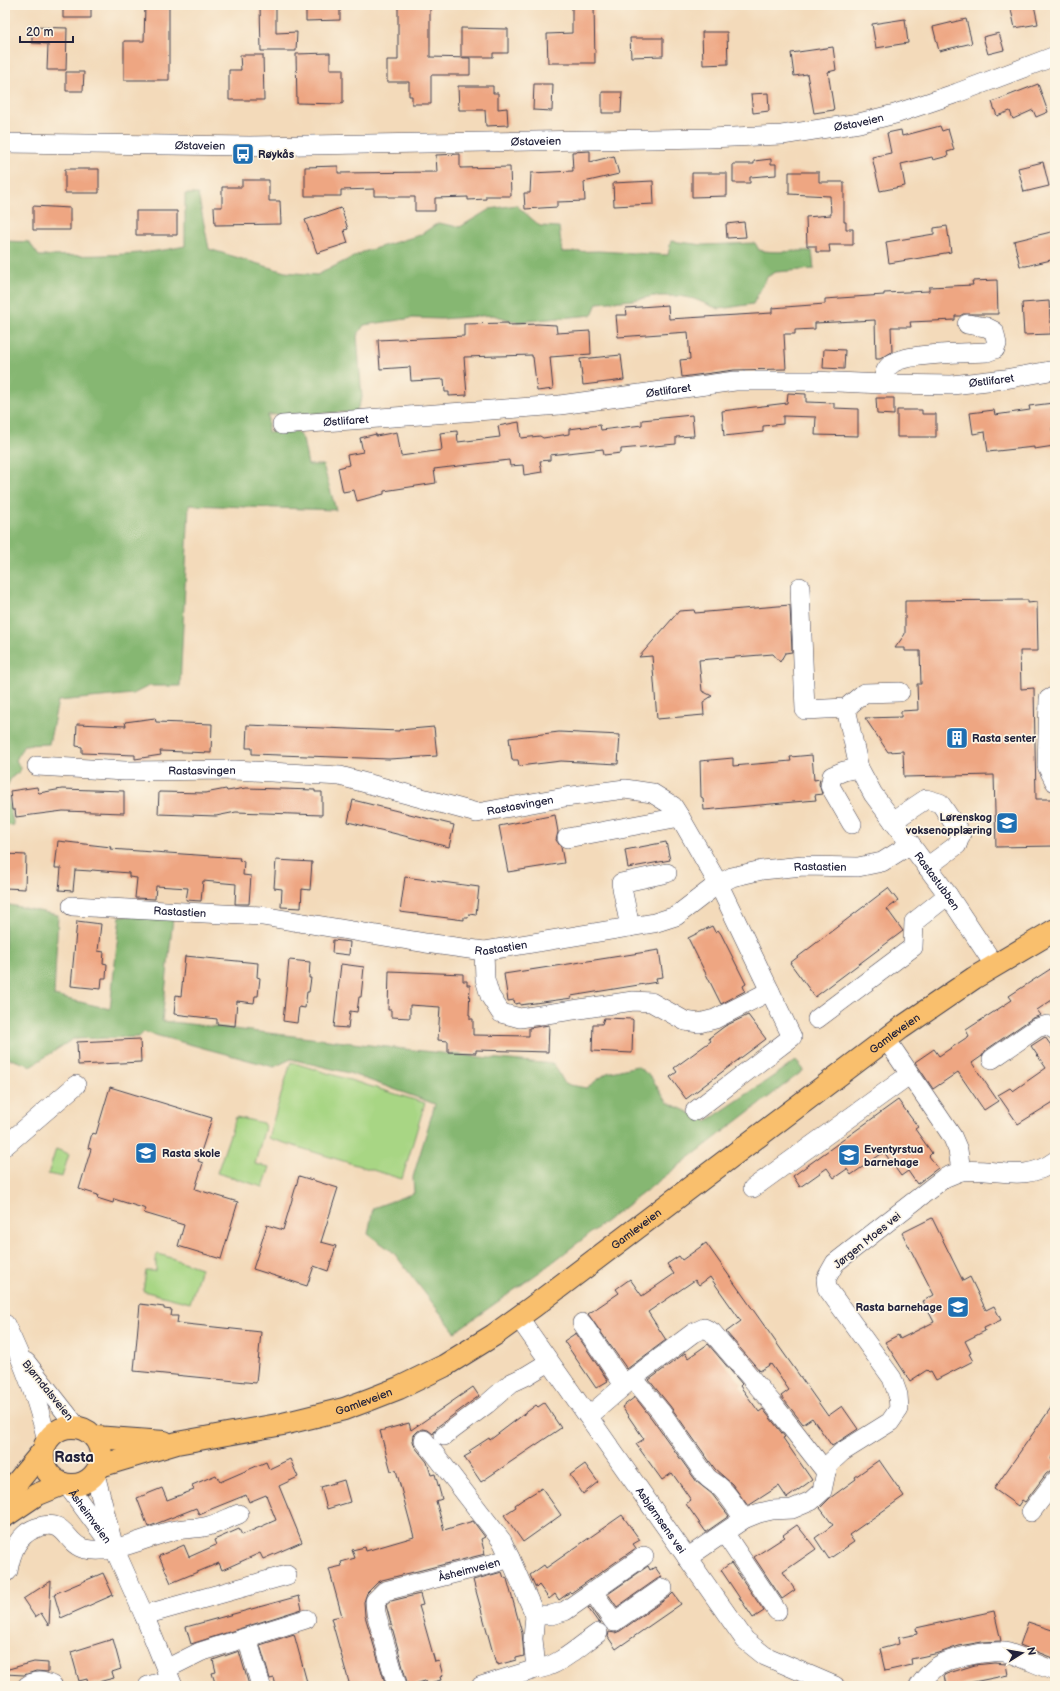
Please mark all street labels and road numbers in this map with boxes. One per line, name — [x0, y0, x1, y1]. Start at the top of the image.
street label: Østaveien — [833, 111, 885, 134]
street label: Østaveien — [511, 135, 561, 148]
street label: Østaveien — [175, 139, 225, 153]
street label: Østlifaret — [968, 371, 1016, 390]
street label: Østlifaret — [645, 381, 692, 400]
street label: Østlifaret — [323, 413, 370, 429]
street label: Rastasvingen — [168, 764, 236, 778]
street label: Rastasvingen — [486, 793, 555, 818]
street label: Rastastubben — [911, 850, 962, 913]
street label: Rastastien — [793, 860, 847, 874]
street label: Rastastien — [153, 904, 207, 920]
street label: Rastastien — [474, 938, 528, 958]
street label: Gamleveien — [867, 1011, 923, 1057]
street label: Gamleveien — [609, 1206, 664, 1252]
street label: Jørgen Moes vei — [831, 1209, 903, 1271]
street label: Bjørndalsveien — [19, 1357, 76, 1423]
street label: Gamleveien — [334, 1385, 394, 1418]
street label: Asbjørnsens vei — [633, 1485, 688, 1556]
street label: Åsheimveien — [66, 1487, 114, 1546]
street label: Åsheimveien — [437, 1556, 502, 1584]

